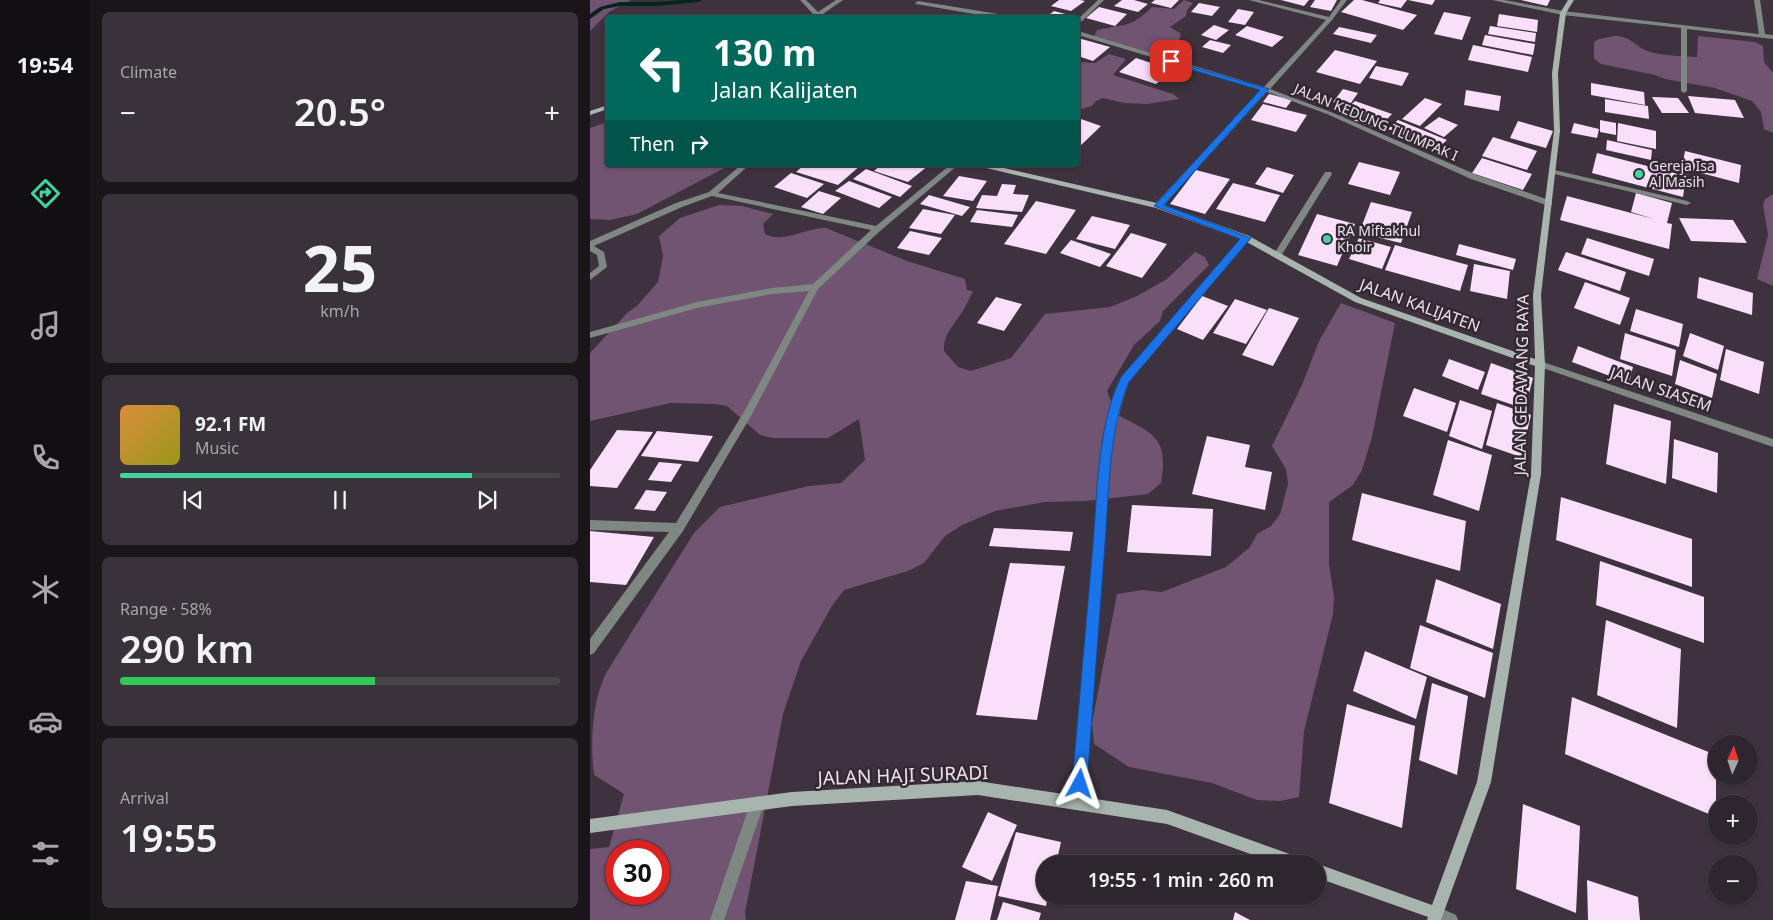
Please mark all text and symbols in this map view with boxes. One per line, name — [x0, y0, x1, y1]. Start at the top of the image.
text: 130 m — [713, 29, 816, 76]
icon: left — [630, 35, 695, 100]
pin — [1150, 40, 1192, 82]
icon: arrive — [1157, 47, 1185, 75]
text: 19:54 — [17, 49, 73, 79]
text: Climate — [120, 61, 177, 83]
text: Jalan Kalijaten — [713, 74, 858, 104]
street label: JALAN KEDUNG TLUMPAK I — [1289, 78, 1461, 165]
text: 20.5° — [294, 85, 386, 137]
text: − — [120, 93, 136, 131]
text: + — [544, 93, 560, 131]
icon: right — [685, 130, 713, 158]
text: Then — [630, 131, 675, 157]
place label: Gereja Isa Al Masih — [1649, 156, 1715, 191]
marker: Gereja Isa Al Masih — [1633, 168, 1645, 180]
icon: directions — [28, 176, 63, 211]
place label: RA Miftakhul Khoir — [1337, 221, 1421, 256]
text: 25 — [303, 223, 377, 311]
marker: RA Miftakhul Khoir — [1321, 233, 1333, 245]
street label: JALAN KALIJATEN — [1355, 272, 1483, 337]
street label: JALAN GEDAWANG RAYA — [1508, 294, 1534, 478]
text: km/h — [320, 300, 360, 322]
icon: music — [28, 308, 63, 343]
street label: JALAN SIASEM — [1605, 361, 1715, 417]
text: 92.1 FM — [195, 411, 266, 437]
text: Music — [195, 437, 239, 459]
icon: phone — [28, 440, 63, 475]
icon: previous — [179, 486, 207, 514]
icon: pause — [326, 486, 354, 514]
icon: next — [473, 486, 501, 514]
icon: climate — [28, 572, 63, 607]
text: Range · 58% — [120, 598, 212, 620]
text: 290 km — [120, 622, 254, 674]
icon: car — [28, 704, 63, 739]
north arrow — [1708, 735, 1758, 785]
map controls — [1708, 735, 1758, 905]
position arrow — [1053, 757, 1105, 809]
street label: JALAN HAJI SURADI — [815, 759, 989, 791]
text: Arrival — [120, 787, 169, 809]
button: + — [1708, 795, 1758, 845]
text: 19:55 — [120, 811, 217, 863]
icon: filters — [28, 836, 63, 871]
speed limit sign: 30 — [605, 840, 670, 905]
button: − — [1708, 855, 1758, 905]
text: 19:55 · 1 min · 260 m — [1088, 867, 1274, 893]

